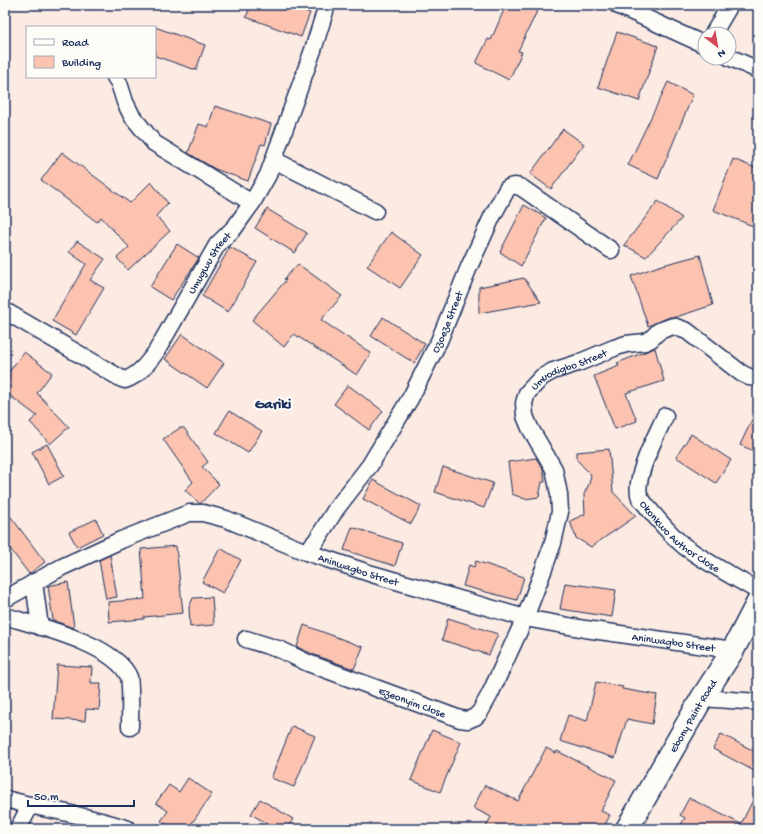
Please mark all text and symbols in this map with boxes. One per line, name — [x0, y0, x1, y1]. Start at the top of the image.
legend — [26, 26, 156, 78]
north arrow — [697, 26, 737, 66]
text: Road — [62, 37, 89, 51]
text: N — [715, 46, 727, 60]
text: Building — [61, 57, 101, 71]
street label: Umugwu Street — [186, 229, 235, 296]
street label: Ozoeze Street — [430, 289, 467, 355]
street label: Umuodigbo Street — [529, 347, 610, 393]
district label: Gariki — [255, 396, 291, 414]
street label: Okonkwo Author Close — [636, 499, 721, 576]
street label: Aninwagbo Street — [316, 552, 401, 590]
street label: Aninwagbo Street — [631, 632, 717, 656]
street label: Ebony Paint Road — [668, 677, 721, 755]
street label: Ezeonyim Close — [377, 686, 447, 721]
scale bar — [28, 782, 134, 808]
text: 50 m — [34, 791, 59, 805]

